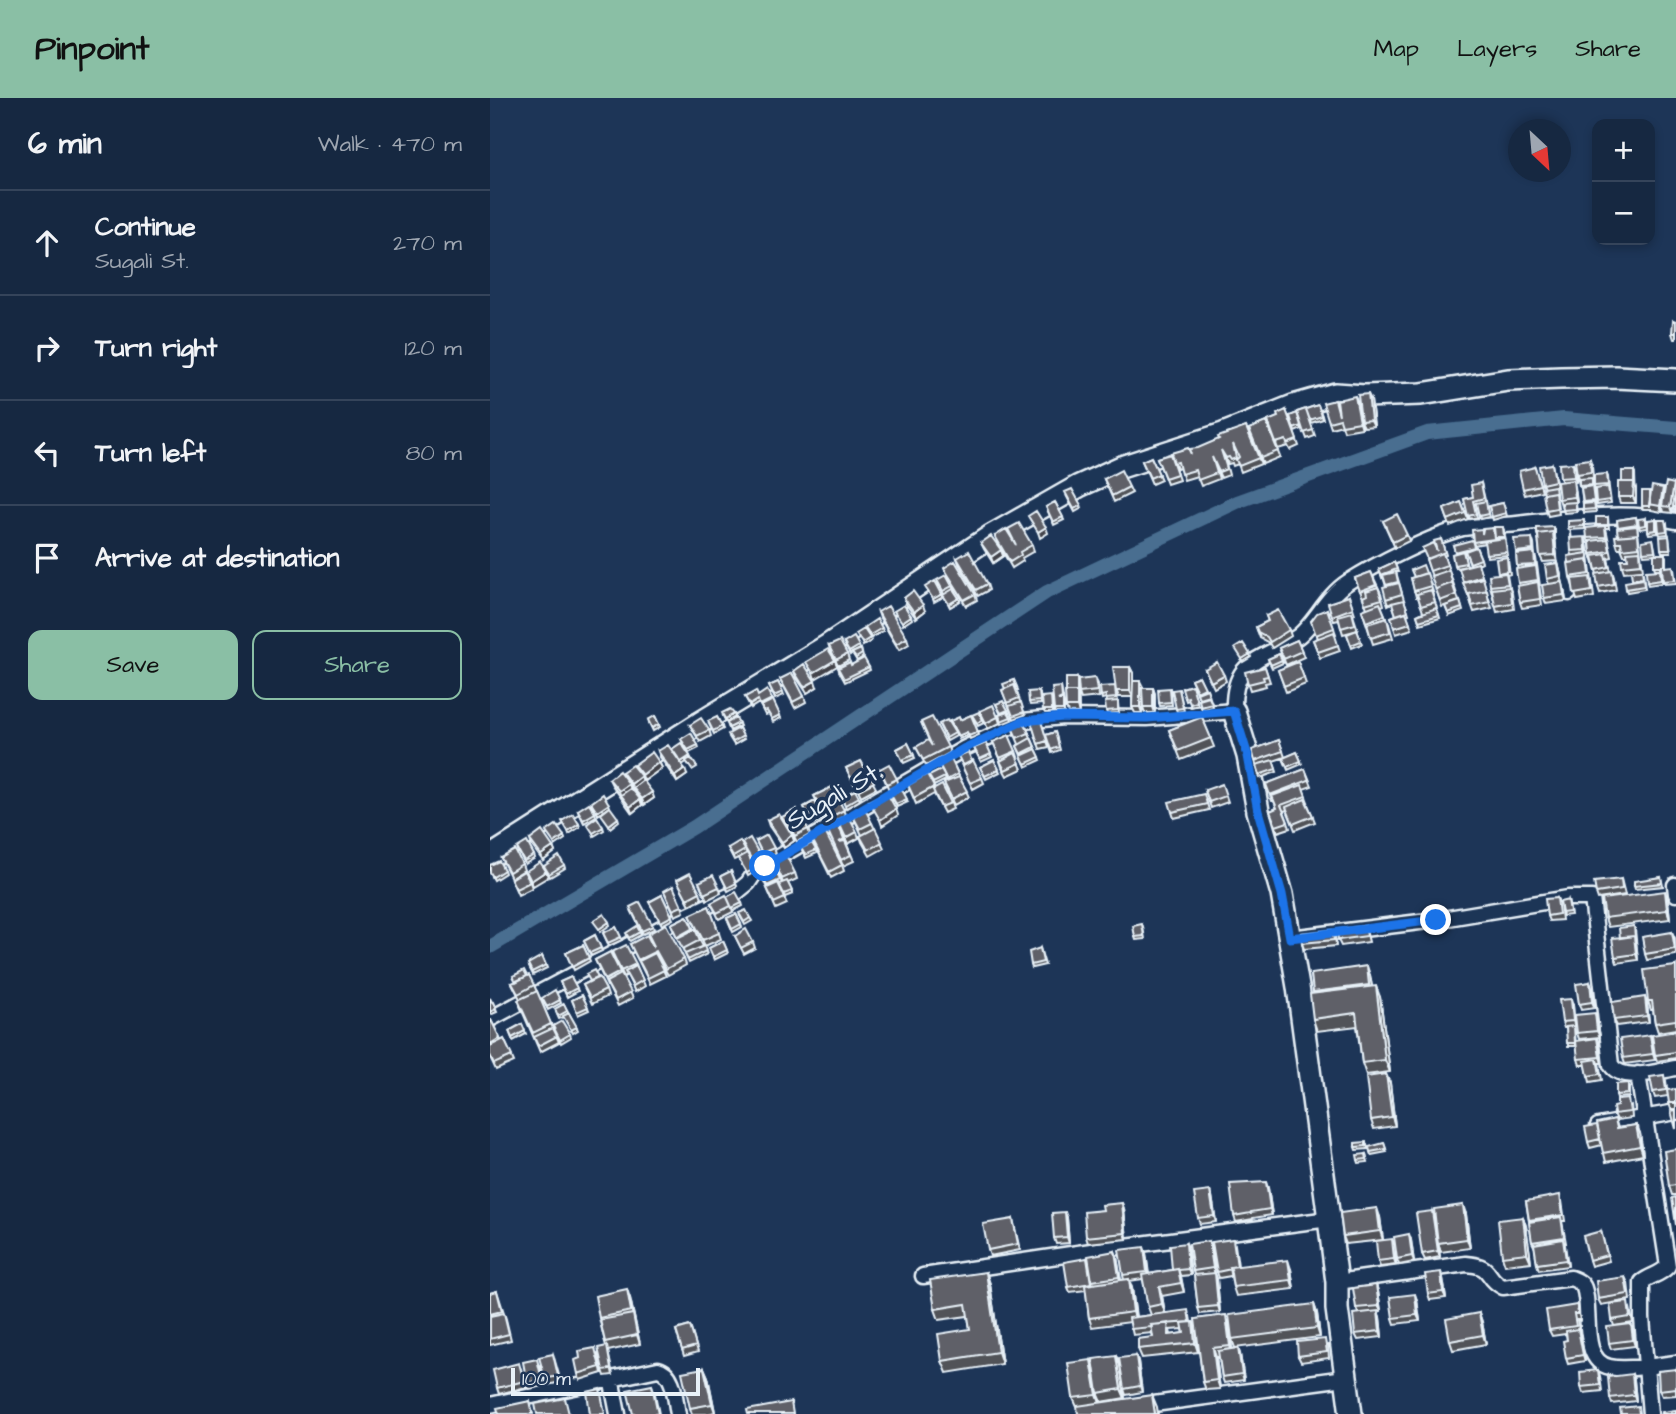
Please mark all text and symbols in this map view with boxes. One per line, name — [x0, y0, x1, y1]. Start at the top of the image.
text: Pinpoint — [35, 26, 149, 72]
text: Map — [1374, 32, 1419, 66]
text: Layers — [1457, 32, 1537, 66]
text: Share — [1575, 32, 1641, 66]
north arrow — [1508, 119, 1571, 182]
map controls — [1592, 119, 1655, 245]
button: + — [1592, 119, 1655, 182]
text: 6 min — [28, 123, 102, 165]
text: Walk · 470 m — [318, 128, 462, 160]
button: − — [1592, 182, 1655, 245]
text: Continue — [95, 209, 196, 245]
icon: ahead — [28, 224, 66, 262]
text: 270 m — [393, 227, 462, 259]
text: Sugali St. — [95, 245, 189, 277]
icon: right — [28, 329, 66, 367]
text: Turn right — [95, 330, 217, 366]
text: 120 m — [404, 332, 462, 364]
icon: left — [28, 434, 66, 472]
text: Turn left — [95, 435, 206, 471]
text: 80 m — [405, 437, 462, 469]
icon: arrive — [28, 539, 66, 577]
text: Arrive at destination — [95, 540, 340, 576]
button: Save — [28, 630, 238, 700]
button: Share — [252, 630, 462, 700]
street label: Sugali St. — [779, 753, 890, 840]
route start — [749, 850, 780, 881]
route end — [1420, 904, 1451, 935]
scale bar — [511, 1365, 700, 1397]
text: 100 m — [522, 1366, 571, 1393]

